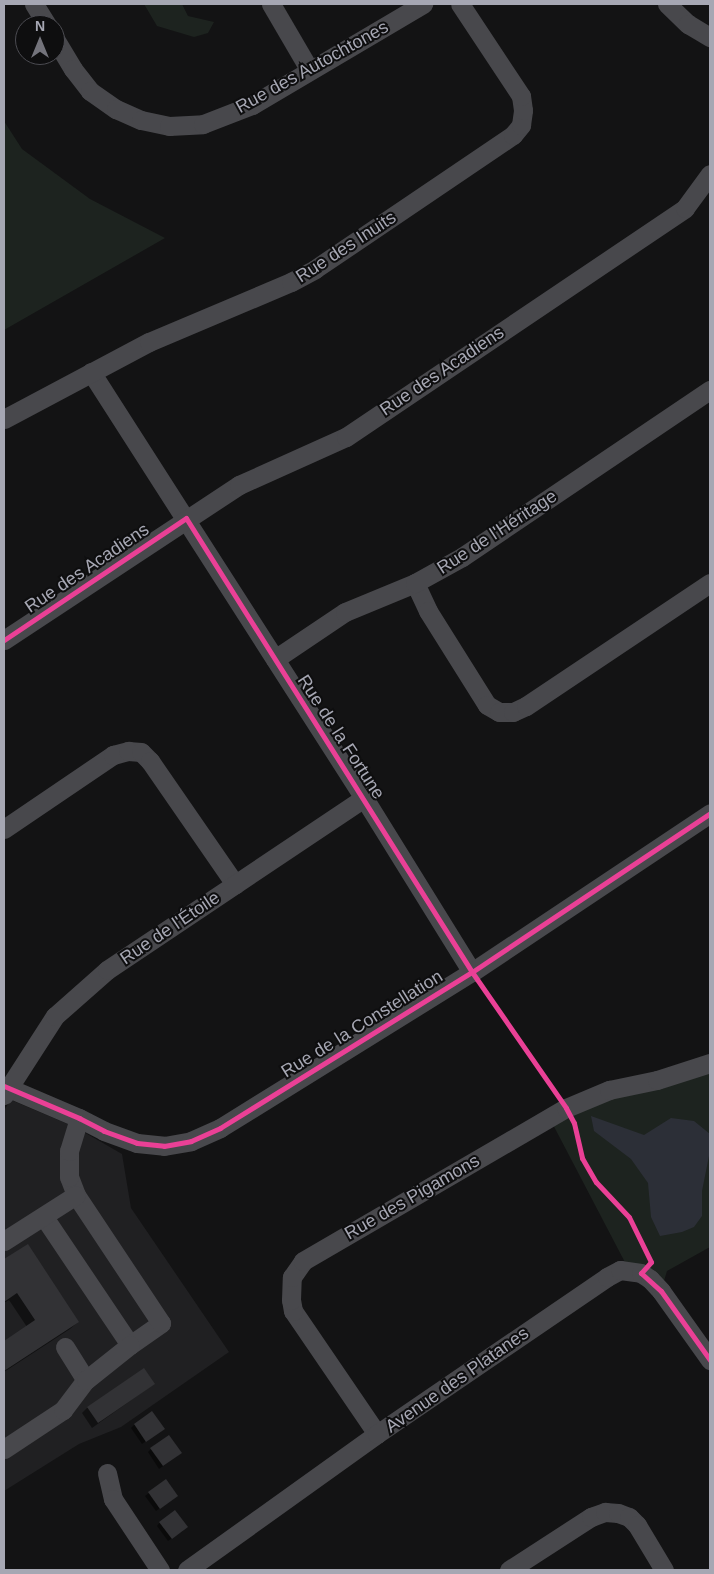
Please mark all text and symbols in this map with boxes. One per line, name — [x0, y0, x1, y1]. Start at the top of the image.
north arrow — [15, 15, 65, 65]
street label: Rue des Autochtones — [231, 16, 393, 118]
text: N — [35, 18, 45, 34]
street label: Rue des Inuits — [292, 207, 400, 287]
street label: Rue des Acadiens — [375, 321, 509, 421]
street label: Rue de l'Héritage — [433, 485, 561, 579]
street label: Rue des Acadiens — [20, 518, 154, 618]
street label: Rue de la Fortune — [293, 671, 389, 803]
street label: Rue de l'Étoile — [116, 887, 224, 969]
street label: Rue de la Constellation — [277, 966, 447, 1082]
street label: Rue des Pigamons — [341, 1150, 483, 1244]
street label: Avenue des Platanes — [381, 1322, 533, 1438]

